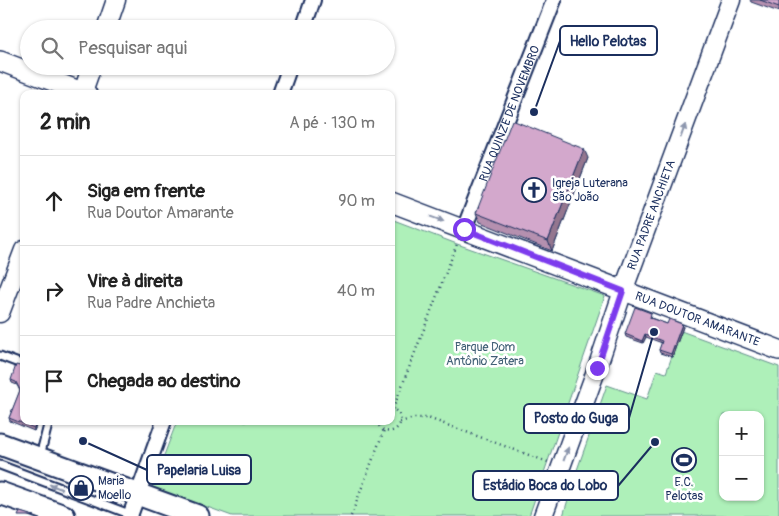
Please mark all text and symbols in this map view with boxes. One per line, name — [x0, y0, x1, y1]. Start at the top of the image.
search box — [20, 20, 395, 75]
callout: Hello Pelotas — [560, 26, 657, 55]
text: Hello Pelotas — [570, 33, 647, 50]
icon: search — [38, 34, 66, 62]
text: Pesquisar aqui — [78, 36, 187, 60]
street label: RUA QUINZE DE NOVEMBRO — [476, 43, 543, 184]
text: 2 min — [40, 109, 90, 136]
text: A pé · 130 m — [289, 113, 375, 133]
one-way arrow — [680, 123, 687, 138]
street label: RUA PADRE ANCHIETA — [624, 158, 679, 272]
place label: Igreja Luterana São João — [552, 176, 628, 205]
church icon: Igreja Luterana São João — [521, 177, 547, 203]
text: Siga em frente — [87, 179, 205, 203]
icon: ahead — [40, 187, 68, 215]
text: 90 m — [338, 191, 375, 211]
text: Rua Doutor Amarante — [87, 203, 234, 223]
one-way arrow — [430, 215, 445, 223]
route start — [453, 218, 476, 241]
text: Vire à direita — [87, 269, 183, 293]
icon: right — [40, 277, 68, 305]
text: 40 m — [337, 281, 375, 301]
street label: RUA DOUTOR AMARANTE — [633, 289, 762, 350]
text: Rua Padre Anchieta — [87, 293, 215, 313]
park label: Parque Dom Antônio Zatera — [446, 340, 524, 369]
route end — [586, 357, 609, 380]
icon: arrive — [40, 367, 68, 395]
text: Chegada ao destino — [87, 369, 240, 393]
callout: Posto do Guga — [524, 404, 629, 433]
text: Posto do Guga — [534, 410, 619, 427]
map controls — [719, 411, 764, 501]
button: + — [719, 411, 764, 456]
one-way arrow — [562, 446, 570, 461]
sports icon: E.C. Pelotas — [671, 447, 697, 473]
callout: Papelaria Luisa — [147, 455, 251, 484]
button: − — [719, 456, 764, 501]
text: Papelaria Luisa — [157, 462, 242, 479]
callout: Estádio Boca do Lobo — [473, 471, 618, 500]
place label: Maria Moello — [98, 474, 132, 503]
shop icon: Maria Moello — [68, 475, 94, 501]
place label: E.C. Pelotas — [665, 475, 703, 504]
text: Estádio Boca do Lobo — [483, 477, 608, 494]
one-way arrow — [49, 483, 64, 490]

